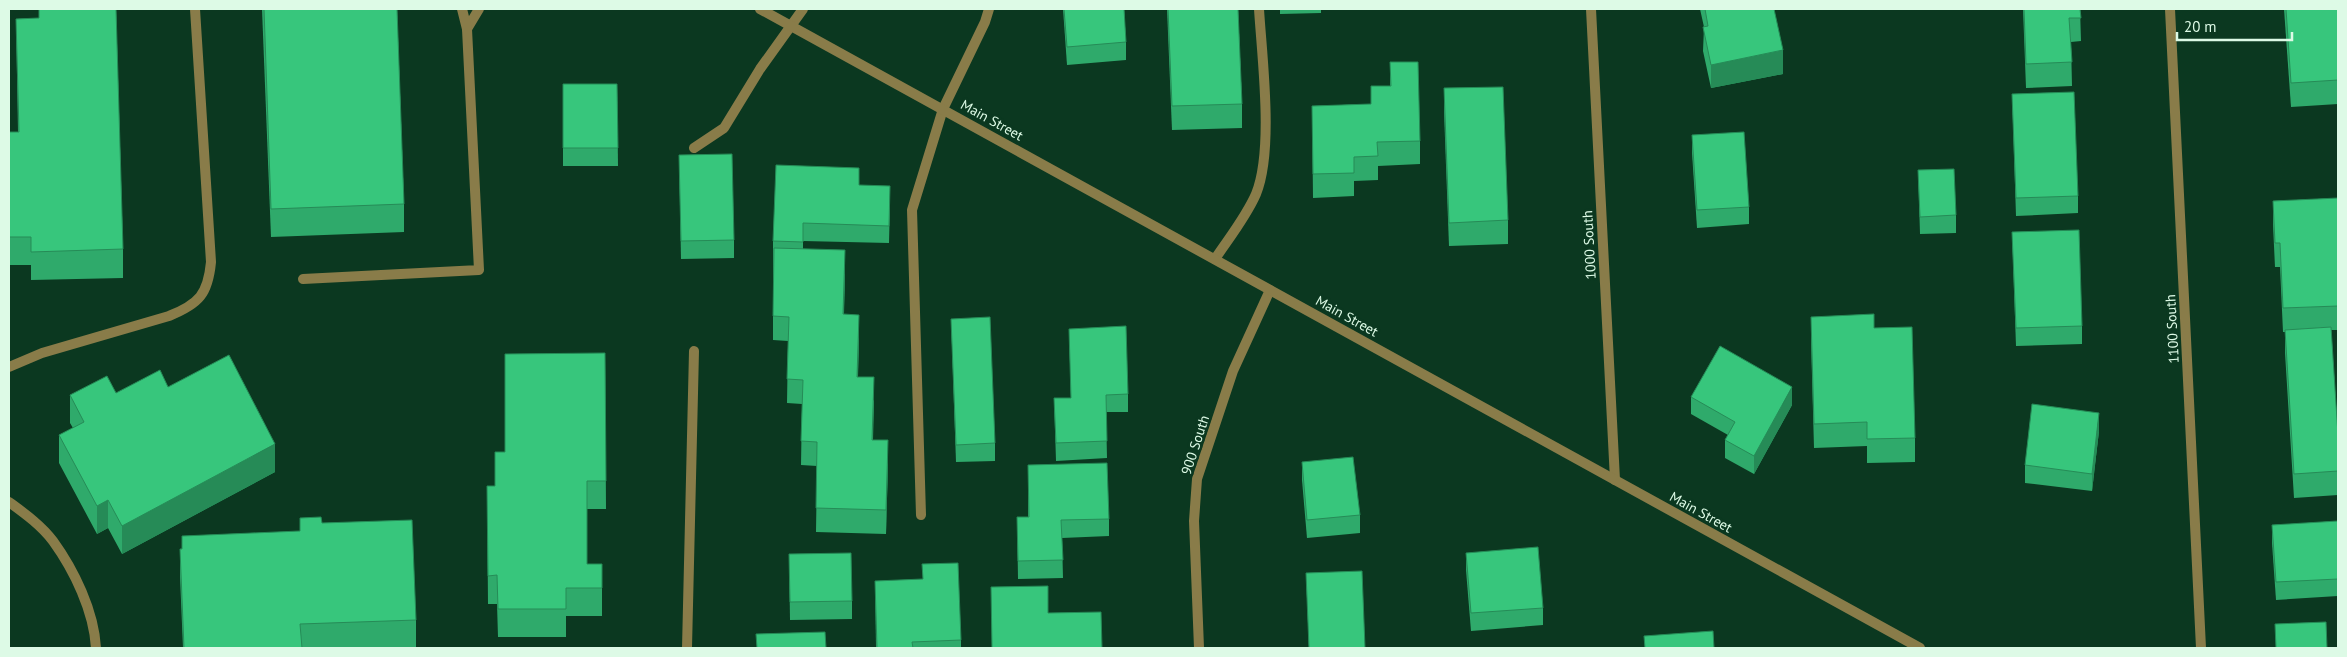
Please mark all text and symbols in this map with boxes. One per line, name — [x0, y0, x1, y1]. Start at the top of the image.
scale bar — [2177, 10, 2292, 42]
text: 20 m — [2184, 17, 2217, 36]
street label: Main Street — [957, 95, 1027, 145]
street label: 1000 South — [1578, 210, 1600, 280]
street label: Main Street — [1312, 291, 1382, 341]
street label: 1100 South — [2161, 294, 2183, 364]
street label: 900 South — [1177, 413, 1213, 477]
street label: Main Street — [1666, 487, 1736, 537]

